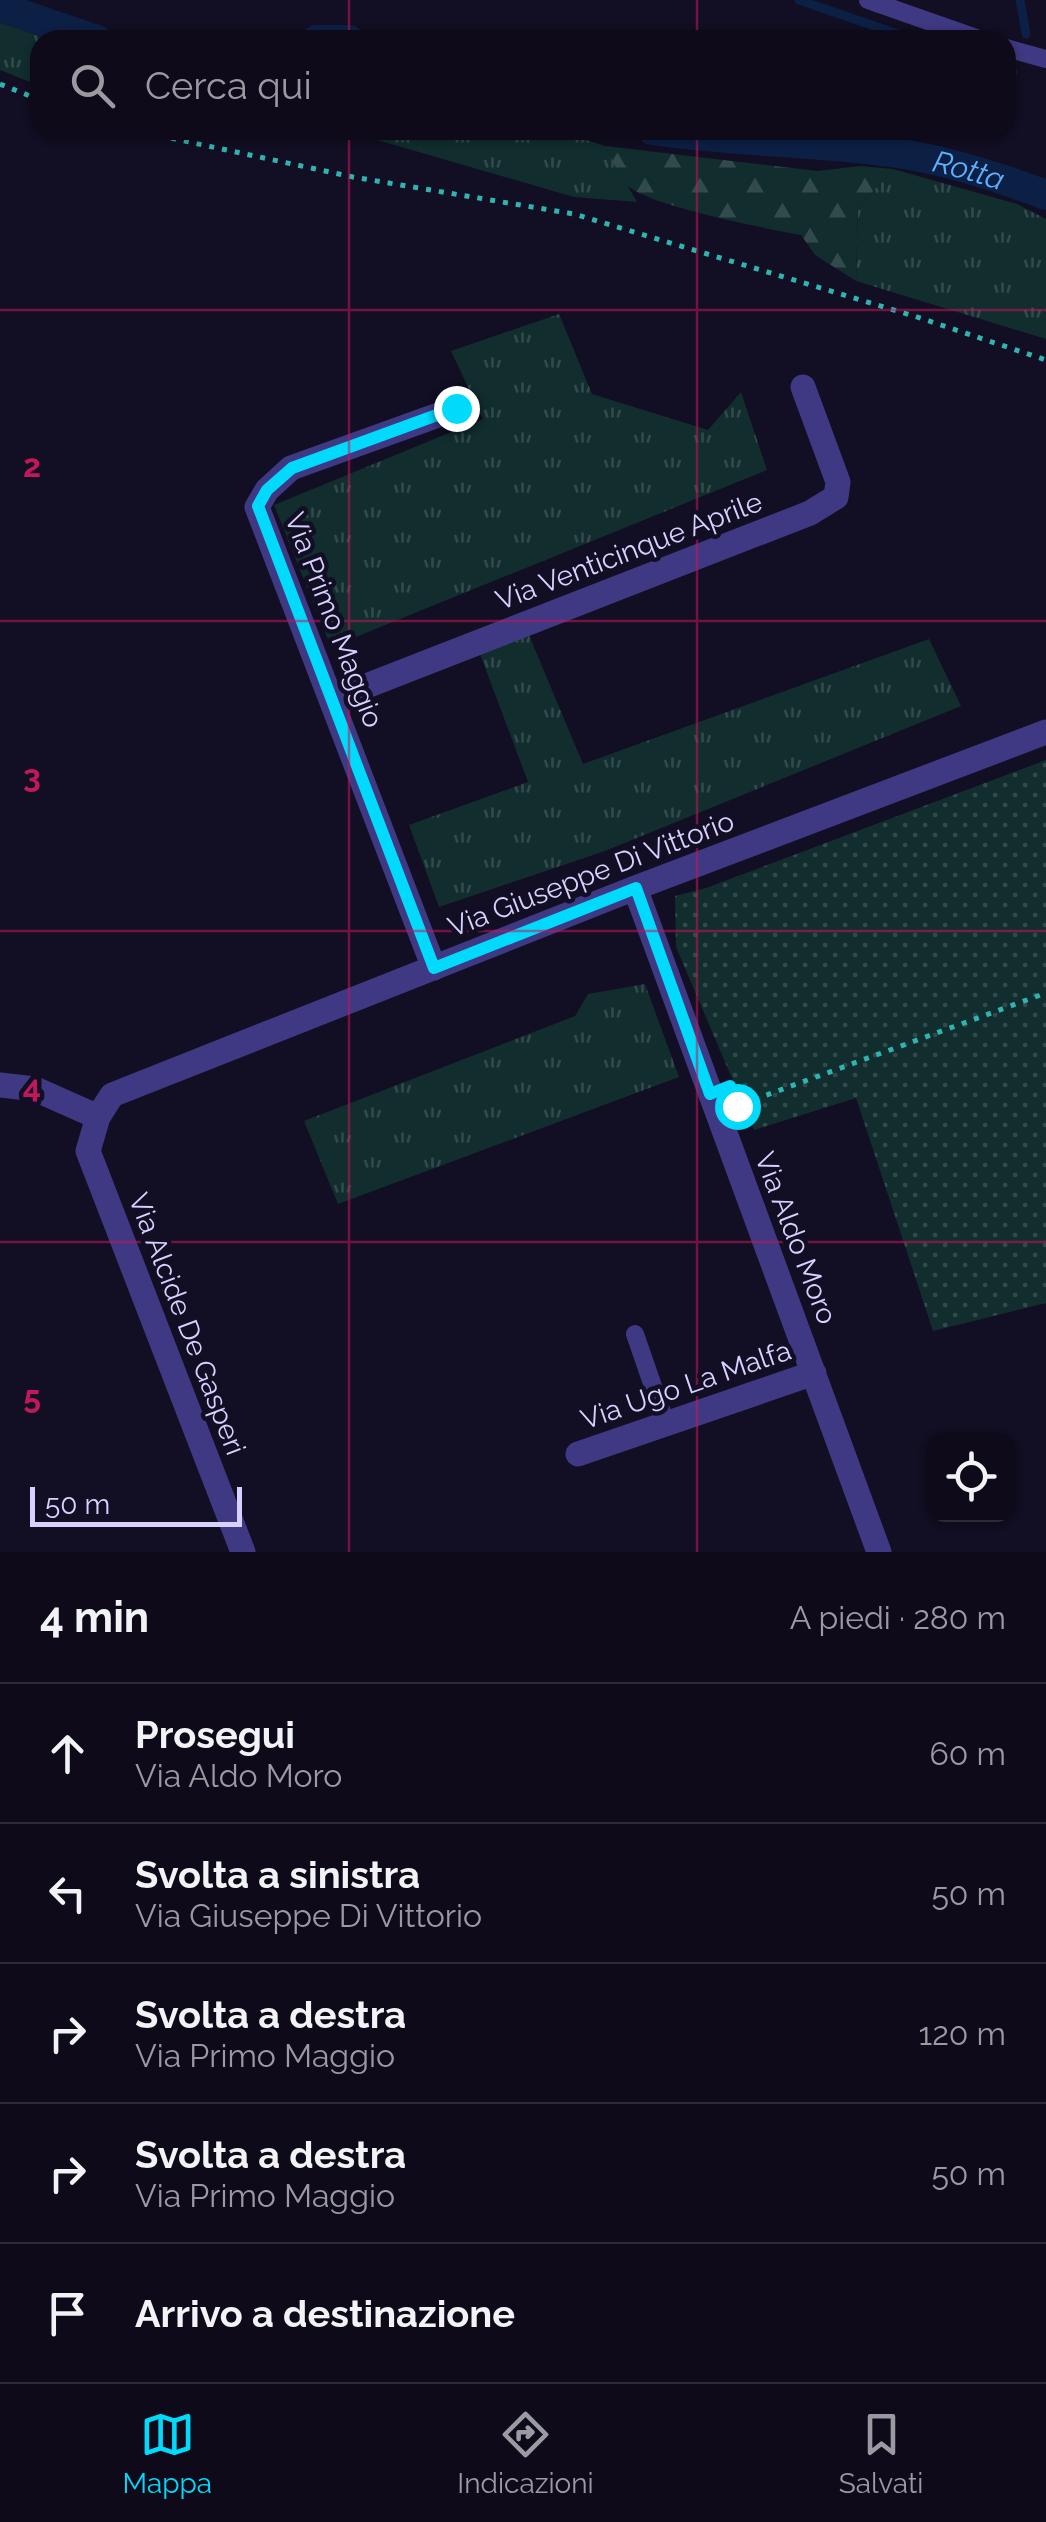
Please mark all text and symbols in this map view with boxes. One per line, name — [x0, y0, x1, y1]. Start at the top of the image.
search box — [30, 30, 1016, 140]
icon: search — [65, 58, 120, 113]
text: Cerca qui — [145, 63, 312, 108]
water label: Rotta — [930, 143, 1009, 197]
route end — [434, 386, 480, 432]
text: 2 — [23, 447, 41, 484]
street label: Via Venticinque Aprile — [491, 485, 767, 617]
street label: Via Primo Maggio — [278, 508, 390, 732]
text: 3 — [23, 757, 41, 794]
street label: Via Giuseppe Di Vittorio — [443, 804, 739, 944]
text: 4 — [23, 1068, 41, 1105]
route start — [715, 1084, 761, 1130]
street label: Via Aldo Moro — [748, 1147, 844, 1329]
street label: Via Alcide De Gasperi — [122, 1188, 252, 1460]
street label: Via Ugo La Malfa — [577, 1334, 795, 1436]
text: 5 — [23, 1378, 41, 1415]
map controls — [926, 1432, 1016, 1522]
button: locate — [926, 1432, 1016, 1522]
scale bar — [30, 1482, 242, 1526]
text: 50 m — [45, 1488, 110, 1521]
text: 4 min — [40, 1593, 149, 1642]
text: A piedi · 280 m — [790, 1599, 1006, 1636]
text: Prosegui — [135, 1712, 295, 1757]
icon: ahead — [40, 1726, 95, 1781]
text: 60 m — [930, 1735, 1006, 1772]
text: Via Aldo Moro — [135, 1757, 342, 1794]
text: Svolta a sinistra — [135, 1852, 420, 1897]
icon: left — [40, 1866, 95, 1921]
text: 50 m — [931, 1875, 1006, 1912]
text: Via Giuseppe Di Vittorio — [135, 1897, 482, 1934]
text: Svolta a destra — [135, 1992, 406, 2037]
icon: right — [40, 2006, 95, 2061]
text: 120 m — [918, 2015, 1006, 2052]
text: Via Primo Maggio — [135, 2037, 395, 2074]
text: Svolta a destra — [135, 2132, 406, 2177]
icon: right — [40, 2146, 95, 2201]
text: 50 m — [931, 2155, 1006, 2192]
text: Via Primo Maggio — [135, 2177, 395, 2214]
icon: arrive — [40, 2286, 95, 2341]
text: Arrivo a destinazione — [135, 2291, 515, 2336]
tab: Mappa — [123, 2407, 212, 2500]
tab: Indicazioni — [457, 2407, 594, 2500]
tab: Salvati — [839, 2407, 923, 2500]

